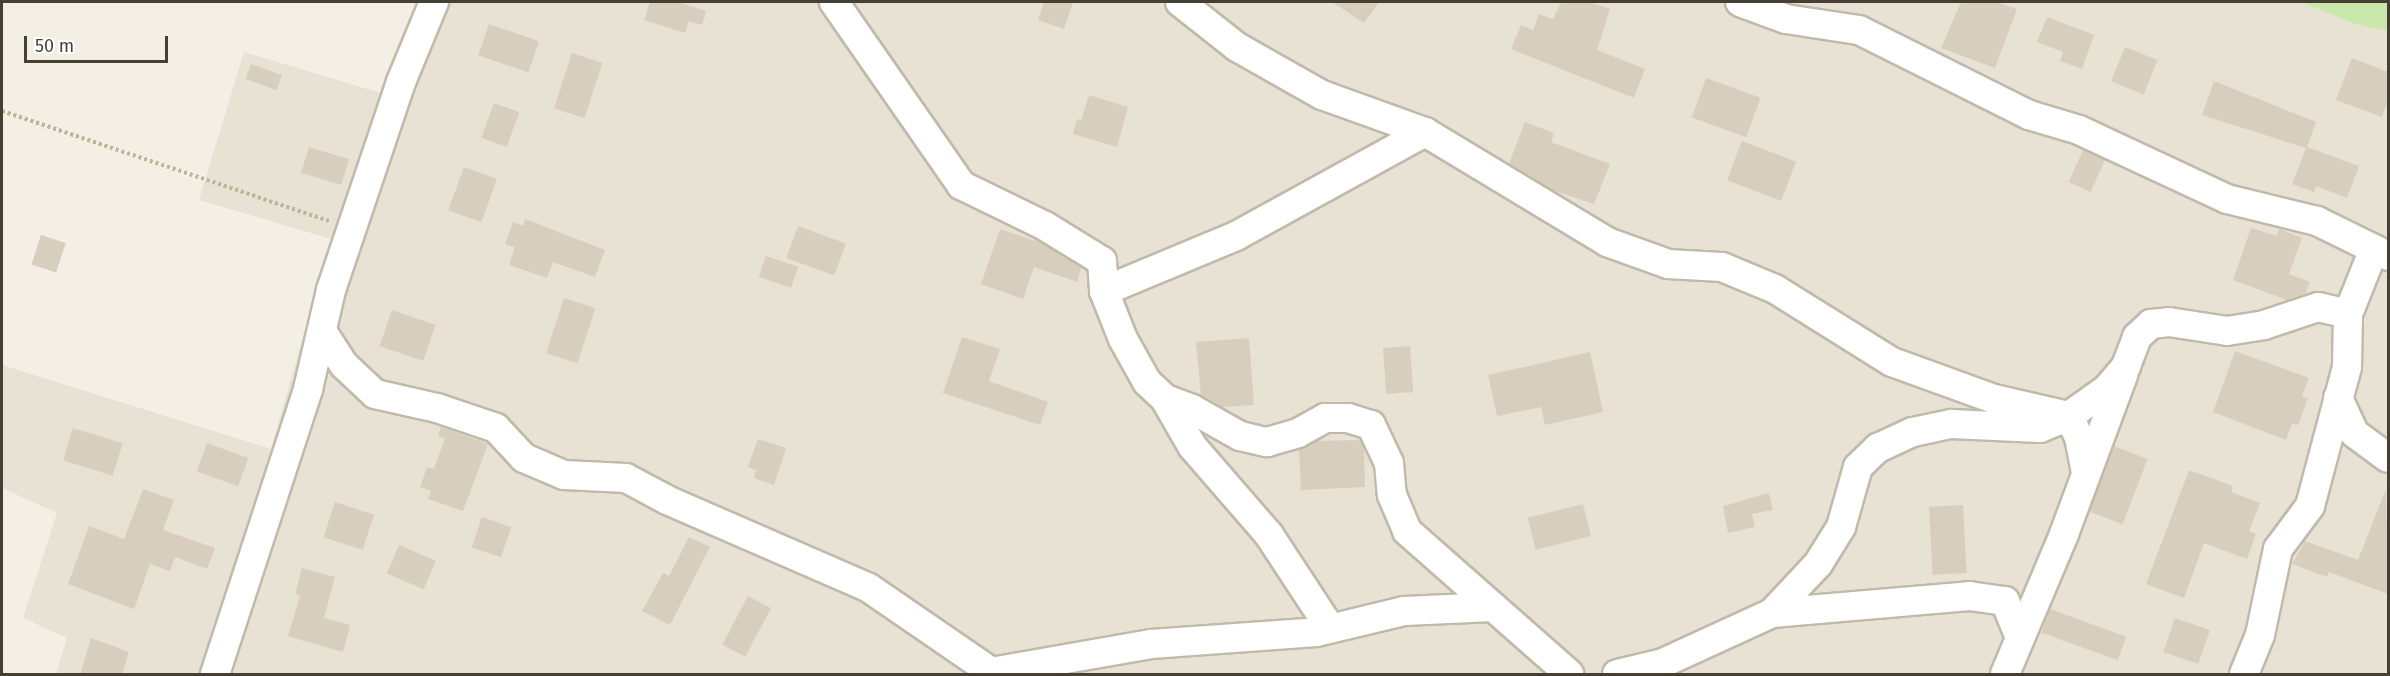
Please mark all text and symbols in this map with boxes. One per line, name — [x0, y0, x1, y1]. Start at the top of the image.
scale bar — [27, 24, 171, 62]
text: 50 m — [35, 35, 74, 57]

